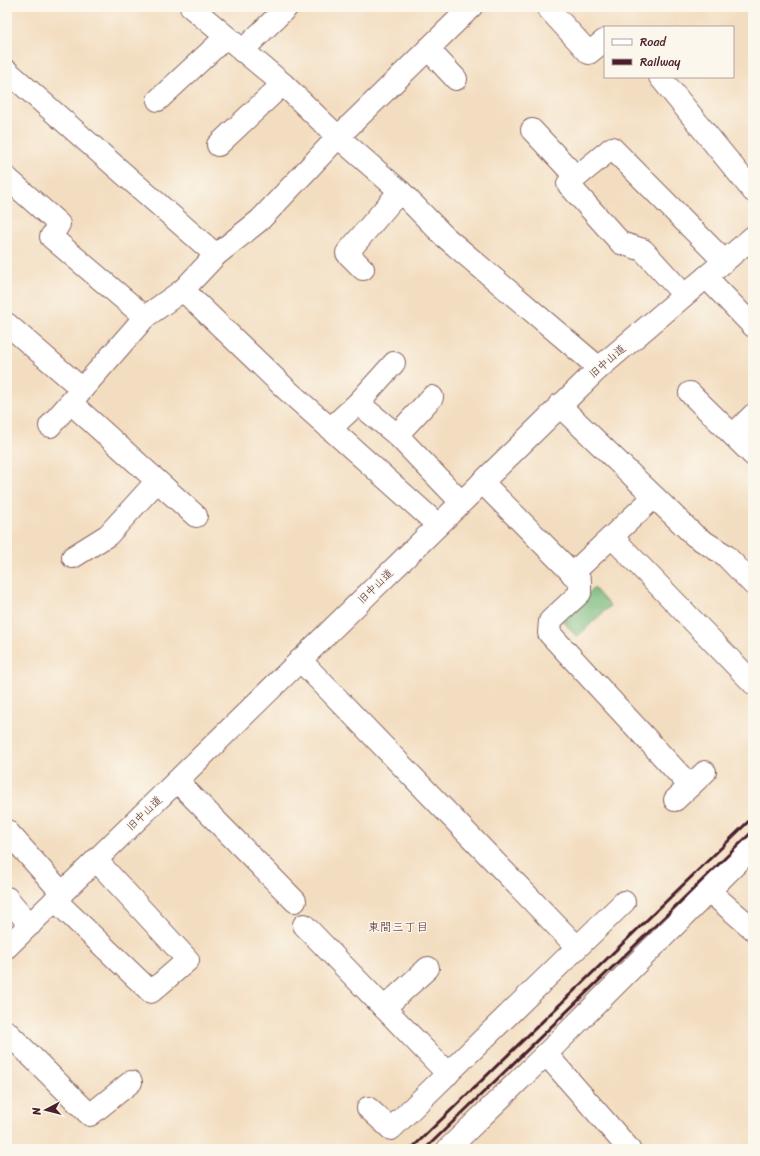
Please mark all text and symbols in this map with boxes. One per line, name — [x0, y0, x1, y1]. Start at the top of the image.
legend — [604, 26, 734, 78]
text: Road — [640, 31, 667, 53]
text: Railway — [640, 51, 681, 73]
street label: 旧中山道 — [584, 340, 630, 383]
street label: 旧中山道 — [353, 564, 398, 608]
street label: 旧中山道 — [122, 791, 167, 835]
district label: 東間三丁目 — [368, 916, 428, 938]
north arrow — [26, 1090, 66, 1130]
text: N — [27, 1106, 47, 1117]

